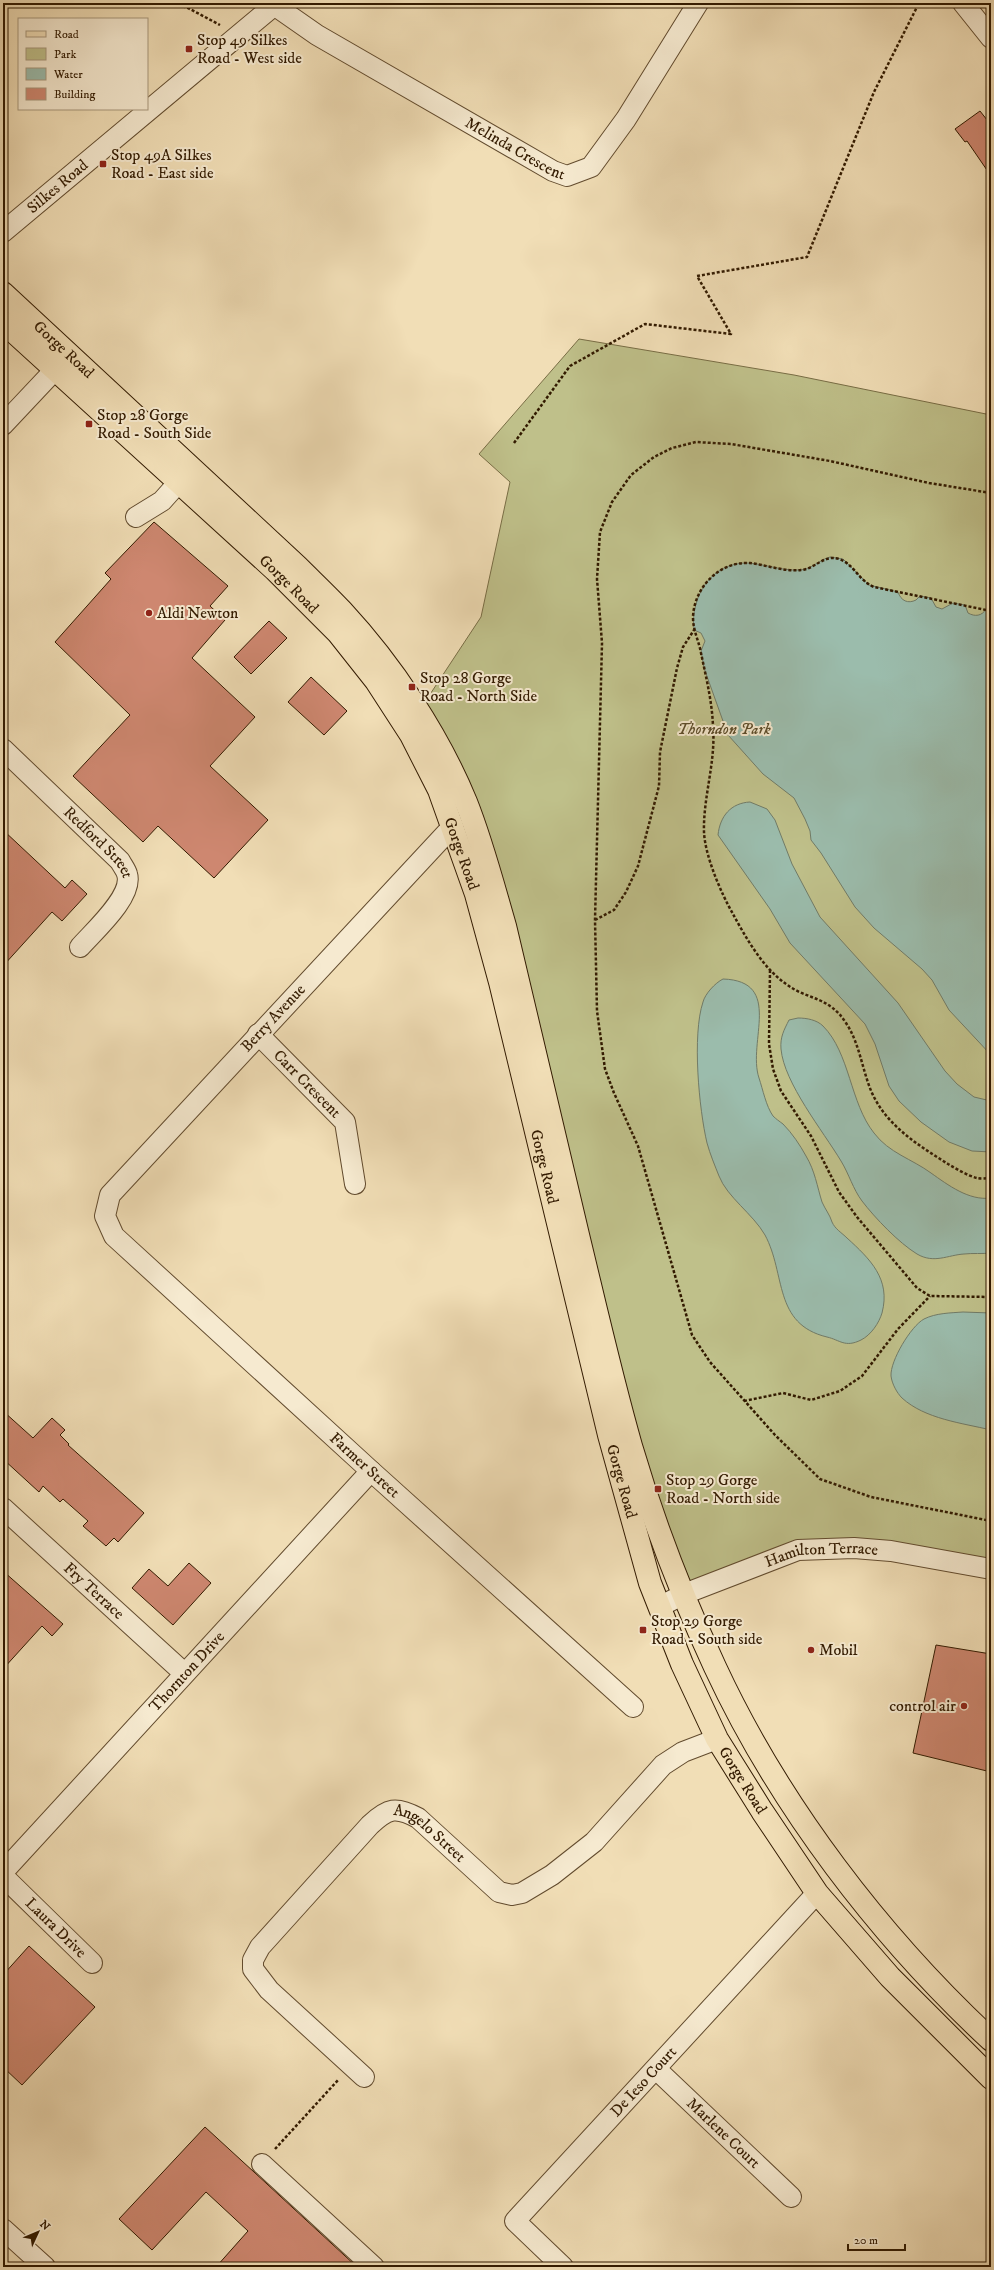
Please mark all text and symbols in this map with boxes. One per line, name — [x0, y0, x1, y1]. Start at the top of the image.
legend — [18, 18, 148, 110]
text: Road — [54, 27, 79, 42]
place label: Stop 49 Silkes Road - West side — [197, 30, 302, 68]
marker: Stop 49 Silkes Road - West side — [184, 44, 194, 54]
text: Park — [54, 47, 76, 62]
text: Water — [53, 67, 83, 82]
text: Building — [54, 87, 95, 102]
street label: Melinda Crescent — [462, 113, 568, 185]
place label: Stop 49A Silkes Road - East side — [111, 145, 214, 183]
street label: Silkes Road — [23, 155, 92, 218]
marker: Stop 49A Silkes Road - East side — [98, 159, 108, 169]
street label: Gorge Road — [29, 316, 98, 383]
place label: Stop 28 Gorge Road - South Side — [97, 405, 212, 443]
marker: Stop 28 Gorge Road - South Side — [84, 419, 94, 429]
street label: Gorge Road — [255, 550, 323, 618]
place label: Aldi Newton — [157, 603, 239, 623]
marker: Aldi Newton — [144, 608, 154, 618]
place label: Stop 28 Gorge Road - North Side — [420, 668, 537, 706]
marker: Stop 28 Gorge Road - North Side — [407, 682, 417, 692]
park label: Thorndon Park — [677, 719, 771, 739]
street label: Redford Street — [59, 802, 138, 880]
street label: Gorge Road — [439, 815, 484, 893]
street label: Berry Avenue — [236, 980, 310, 1056]
street label: Carr Crescent — [269, 1045, 345, 1122]
street label: Gorge Road — [526, 1127, 563, 1206]
street label: Farmer Street — [325, 1428, 404, 1502]
street label: Gorge Road — [602, 1442, 642, 1521]
place label: Stop 29 Gorge Road - North side — [666, 1470, 780, 1508]
marker: Stop 29 Gorge Road - North side — [653, 1484, 663, 1494]
street label: Hamilton Terrace — [762, 1538, 879, 1572]
street label: Fry Terrace — [59, 1558, 129, 1624]
place label: Stop 29 Gorge Road - South side — [651, 1611, 763, 1649]
marker: Stop 29 Gorge Road - South side — [638, 1625, 648, 1635]
street label: Thornton Drive — [145, 1627, 229, 1716]
place label: Mobil — [819, 1640, 858, 1660]
marker: Mobil — [806, 1645, 816, 1655]
place label: control air — [889, 1696, 956, 1716]
marker: control air — [959, 1701, 969, 1711]
street label: Gorge Road — [714, 1743, 771, 1818]
street label: Angelo Street — [392, 1800, 470, 1867]
street label: Laura Drive — [21, 1893, 91, 1962]
street label: De Ieso Court — [606, 2042, 681, 2121]
street label: Marlene Court — [682, 2093, 765, 2173]
north arrow — [18, 2212, 58, 2252]
text: N — [36, 2218, 53, 2234]
scale bar — [848, 2226, 905, 2252]
text: 20 m — [854, 2233, 878, 2248]

